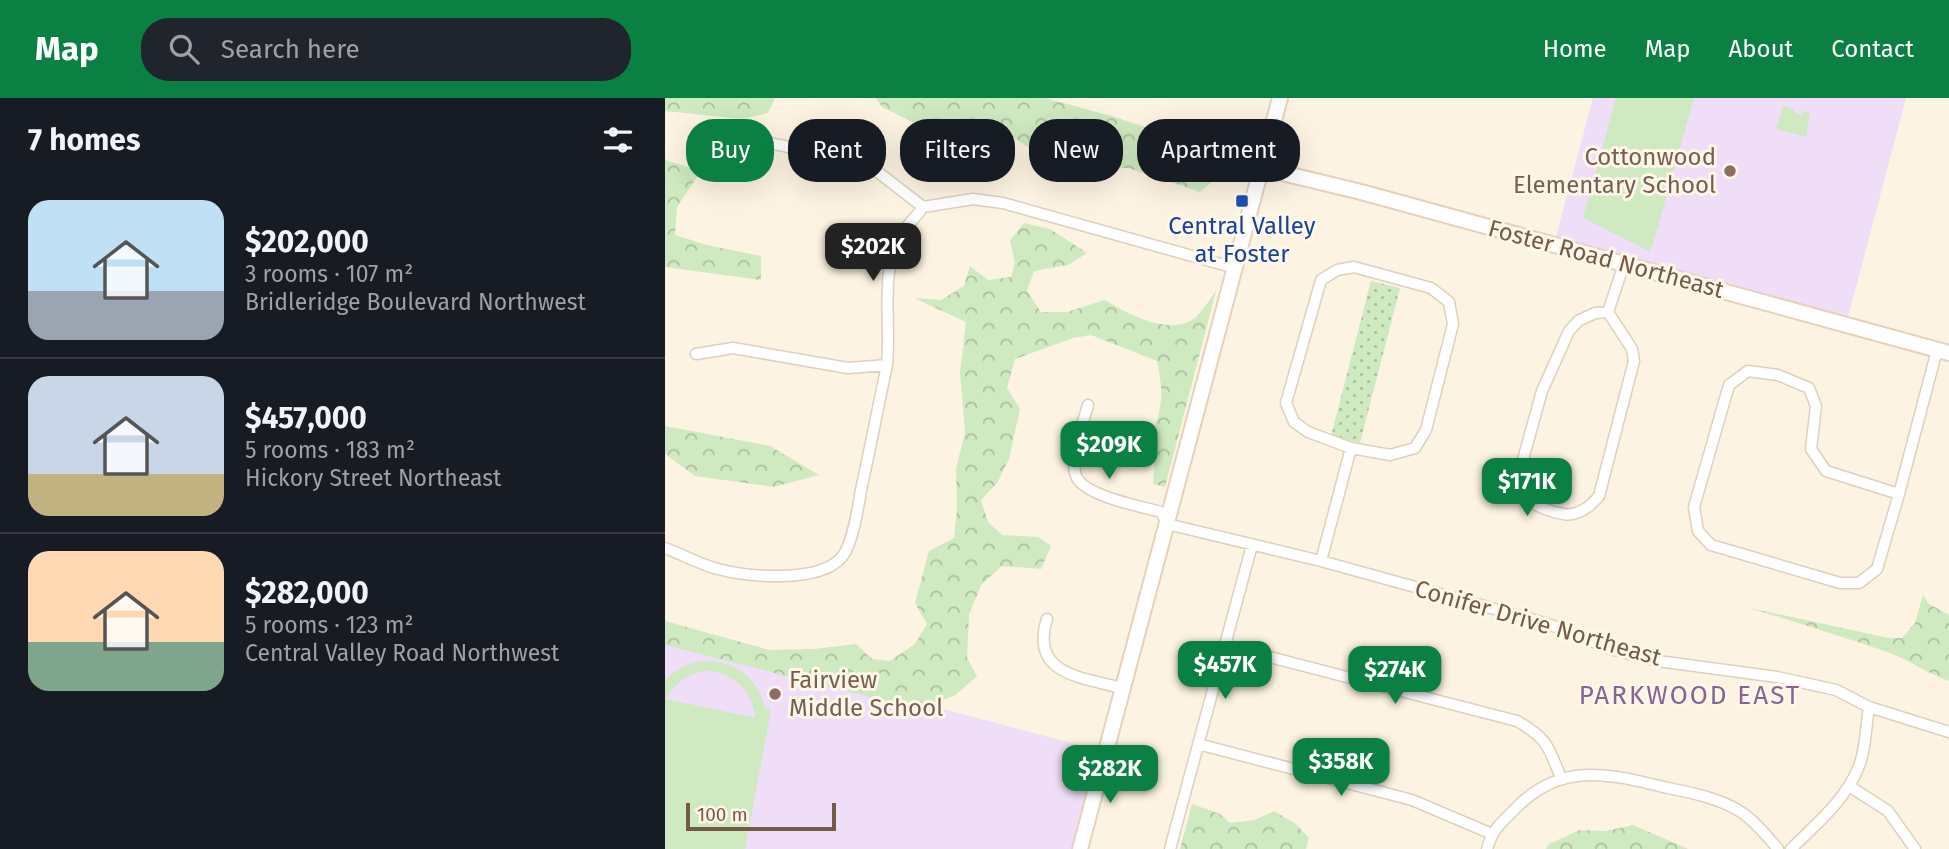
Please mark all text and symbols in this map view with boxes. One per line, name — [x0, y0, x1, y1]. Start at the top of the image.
search box — [141, 18, 631, 81]
text: Map — [35, 29, 99, 69]
icon: search — [165, 30, 203, 68]
text: Search here — [221, 34, 360, 65]
text: Home — [1543, 35, 1607, 63]
text: Map — [1645, 35, 1691, 63]
text: About — [1729, 35, 1793, 63]
text: Contact — [1831, 35, 1914, 63]
chip: Buy — [686, 119, 774, 182]
chip: Rent — [788, 119, 886, 182]
chip: Filters — [900, 119, 1015, 182]
chip: New — [1029, 119, 1123, 182]
chip: Apartment — [1137, 119, 1300, 182]
icon: filters — [599, 121, 637, 159]
text: 7 homes — [28, 122, 140, 158]
place label: Cottonwood Elementary School — [1513, 143, 1716, 199]
marker: Cottonwood Elementary School — [1722, 163, 1738, 179]
marker: Central Valley at Foster — [1234, 193, 1250, 209]
place label: Central Valley at Foster — [1168, 212, 1316, 268]
street label: Foster Road Northeast — [1485, 214, 1727, 304]
pin: $202K — [824, 223, 922, 283]
text: $202,000 — [245, 224, 369, 260]
icon: home — [84, 228, 168, 312]
text: $202K — [841, 232, 905, 260]
text: 3 rooms · 107 m² — [245, 260, 413, 288]
text: Bridleridge Boulevard Northwest — [245, 288, 586, 316]
text: $457,000 — [245, 400, 367, 436]
icon: home — [84, 404, 168, 488]
pin: $209K — [1060, 422, 1158, 481]
text: $209K — [1077, 430, 1141, 458]
text: 5 rooms · 183 m² — [245, 436, 415, 464]
pin: $171K — [1478, 458, 1576, 518]
text: Hickory Street Northeast — [245, 464, 501, 492]
text: $171K — [1498, 467, 1556, 495]
street label: Conifer Drive Northeast — [1412, 574, 1665, 672]
text: $282,000 — [245, 575, 369, 611]
icon: home — [84, 579, 168, 663]
text: 5 rooms · 123 m² — [245, 611, 413, 639]
text: Central Valley Road Northwest — [245, 639, 559, 667]
pin: $457K — [1176, 642, 1274, 701]
pin: $274K — [1346, 646, 1444, 706]
text: $457K — [1194, 650, 1256, 678]
text: $274K — [1364, 655, 1426, 683]
place label: Fairview Middle School — [789, 666, 943, 722]
district label: PARKWOOD EAST — [1579, 680, 1801, 711]
marker: Fairview Middle School — [767, 686, 783, 702]
pin: $358K — [1292, 738, 1390, 798]
pin: $282K — [1061, 746, 1159, 805]
text: $358K — [1309, 747, 1373, 775]
text: $282K — [1078, 754, 1142, 782]
scale bar — [686, 800, 837, 832]
text: 100 m — [697, 803, 748, 826]

